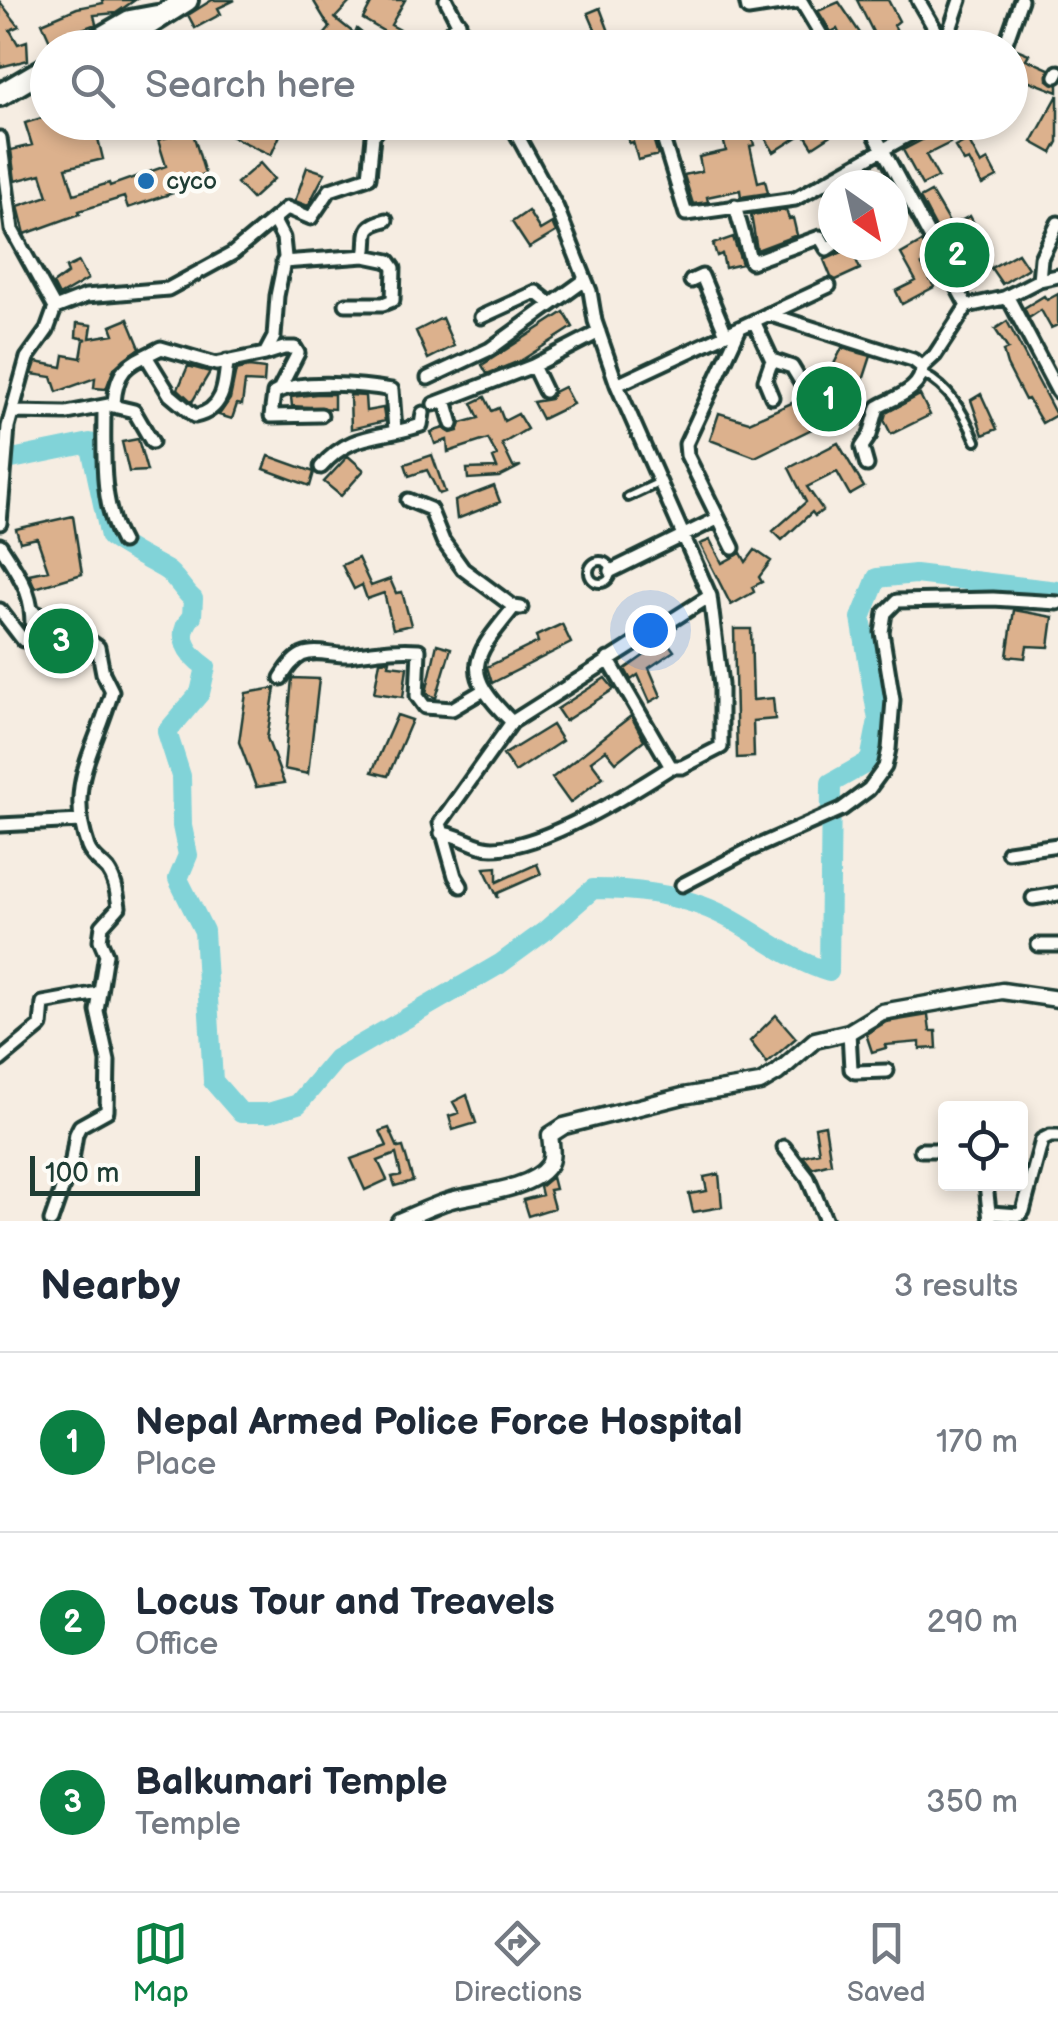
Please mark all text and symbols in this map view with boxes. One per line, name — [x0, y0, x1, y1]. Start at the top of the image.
search box — [30, 30, 1028, 140]
icon: search — [65, 58, 120, 113]
text: Search here — [145, 63, 356, 108]
place label: cyco — [166, 166, 217, 197]
marker: cyco — [135, 170, 157, 192]
north arrow — [818, 170, 908, 260]
pin: 2 — [924, 218, 990, 292]
pin: 1 — [796, 362, 862, 436]
pin: 3 — [28, 604, 94, 678]
your location — [625, 605, 676, 656]
map controls — [938, 1101, 1028, 1191]
button: locate — [938, 1101, 1028, 1191]
scale bar — [30, 1151, 200, 1196]
text: 100 m — [45, 1157, 119, 1190]
text: Nearby — [40, 1261, 180, 1312]
text: 3 results — [894, 1267, 1018, 1306]
text: Nepal Armed Police Force Hospital — [135, 1400, 743, 1445]
text: 1 — [66, 1423, 79, 1462]
text: 170 m — [936, 1423, 1018, 1462]
text: Place — [135, 1445, 216, 1484]
text: Locus Tour and Treavels — [135, 1580, 555, 1625]
text: 2 — [63, 1603, 82, 1642]
text: 290 m — [927, 1603, 1018, 1642]
text: Office — [135, 1625, 218, 1664]
text: Balkumari Temple — [135, 1760, 448, 1805]
text: 3 — [63, 1783, 82, 1822]
text: 350 m — [926, 1783, 1018, 1822]
text: Temple — [135, 1805, 241, 1844]
tab: Map — [132, 1916, 189, 2009]
tab: Directions — [453, 1916, 582, 2009]
tab: Saved — [847, 1916, 926, 2009]

